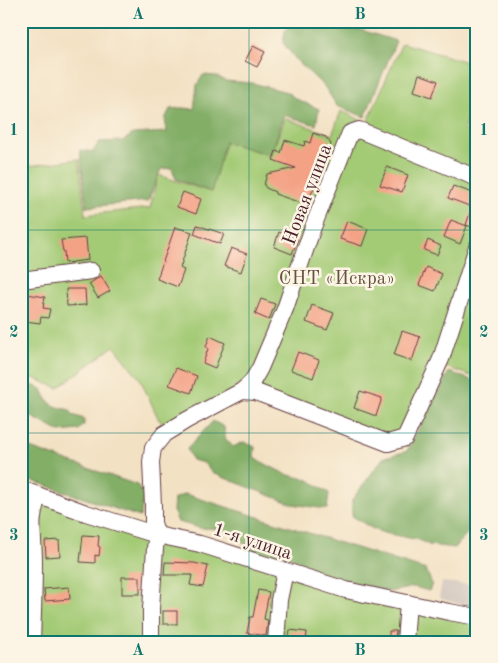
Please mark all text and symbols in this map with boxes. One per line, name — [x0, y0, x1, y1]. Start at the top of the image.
text: A — [132, 7, 144, 23]
text: B — [354, 7, 366, 23]
text: 1 — [9, 123, 19, 139]
text: 1 — [479, 123, 489, 139]
street label: Новая улица — [280, 141, 337, 248]
park label: СНТ «Искра» — [279, 270, 395, 289]
text: 2 — [9, 325, 19, 341]
text: 2 — [479, 325, 489, 341]
street label: 1-я улица — [210, 521, 295, 564]
text: 3 — [9, 528, 19, 544]
text: 3 — [479, 528, 489, 544]
text: A — [132, 643, 144, 659]
text: B — [354, 643, 366, 659]

